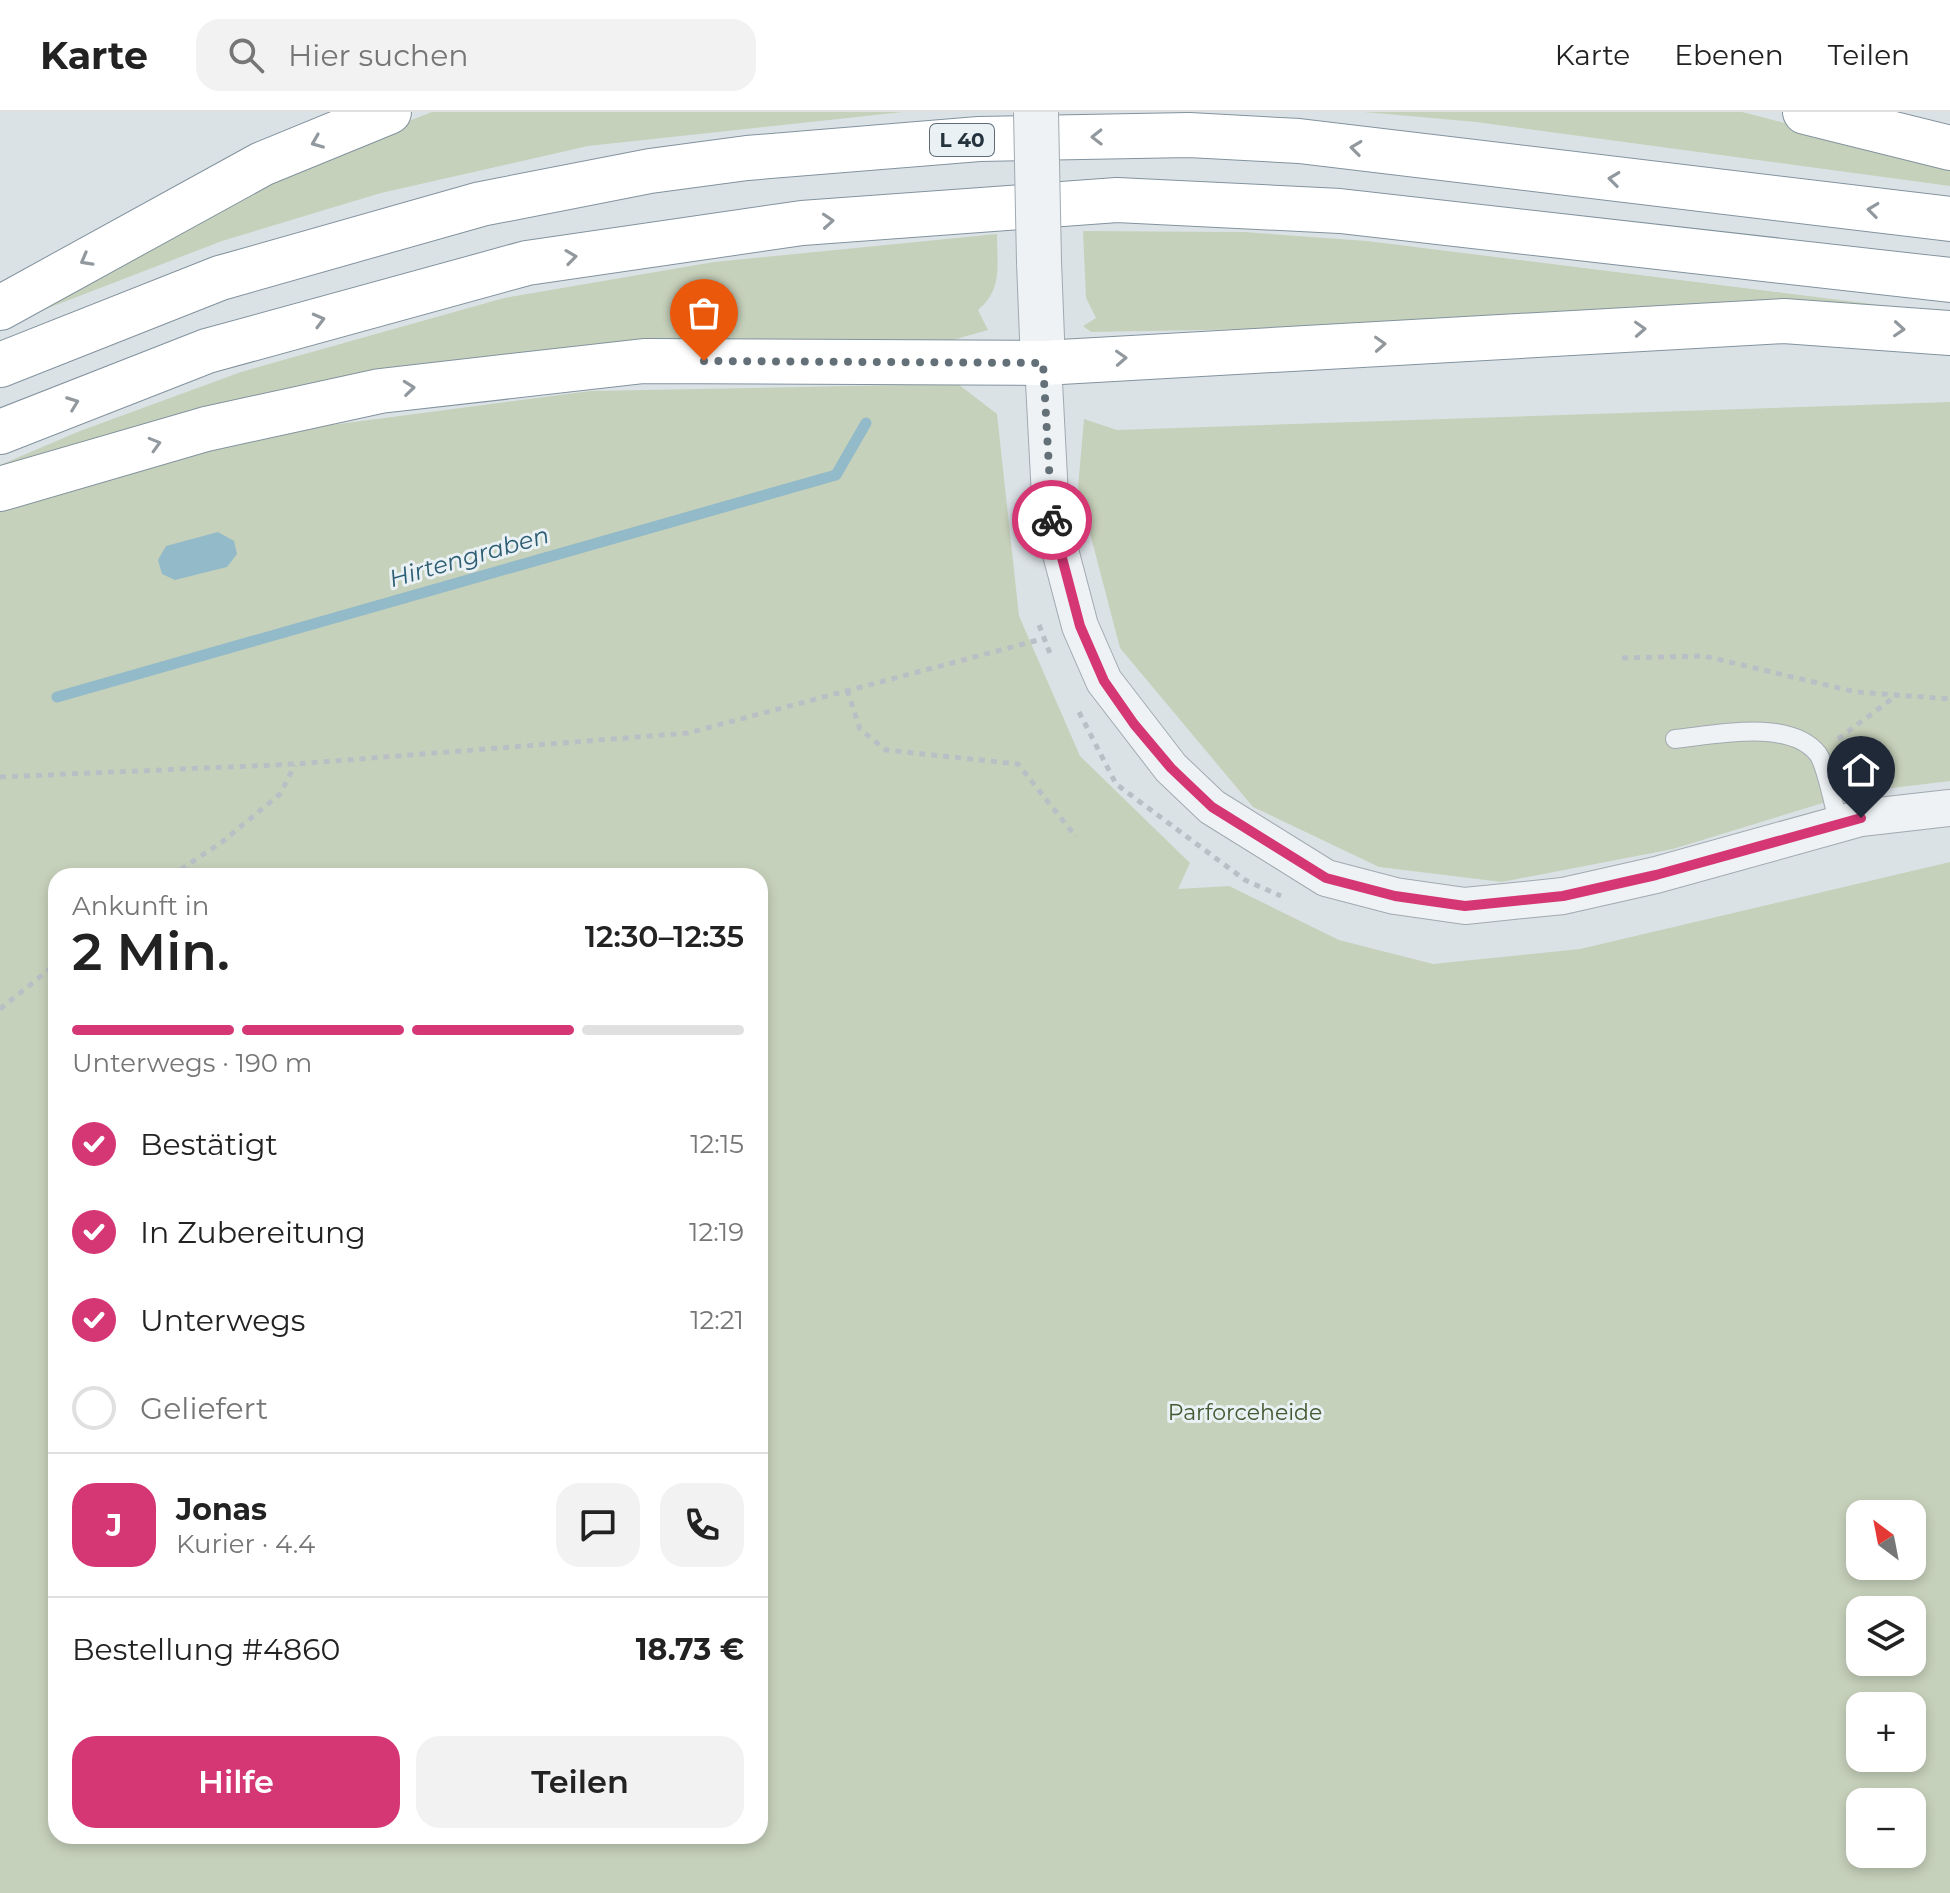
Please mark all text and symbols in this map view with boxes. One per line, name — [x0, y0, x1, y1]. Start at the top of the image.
search box — [196, 19, 756, 91]
text: Karte — [40, 32, 148, 79]
icon: search — [224, 33, 268, 77]
text: Hier suchen — [288, 37, 469, 74]
text: Karte — [1555, 38, 1630, 72]
text: Ebenen — [1674, 38, 1784, 72]
text: Teilen — [1828, 38, 1910, 72]
road number: L 40 — [930, 124, 994, 156]
one-way arrow — [1090, 128, 1103, 146]
one-way arrow — [311, 132, 325, 148]
one-way arrow — [1349, 140, 1362, 157]
one-way arrow — [1607, 171, 1621, 188]
one-way arrow — [1866, 201, 1879, 218]
one-way arrow — [822, 213, 835, 230]
one-way arrow — [564, 249, 577, 266]
one-way arrow — [79, 250, 94, 265]
pin — [670, 279, 738, 361]
icon: bag — [682, 291, 726, 335]
one-way arrow — [311, 313, 325, 329]
one-way arrow — [1893, 320, 1906, 337]
one-way arrow — [1634, 321, 1647, 338]
one-way arrow — [1374, 336, 1387, 353]
one-way arrow — [1115, 350, 1128, 367]
one-way arrow — [403, 379, 416, 396]
one-way arrow — [65, 396, 79, 413]
one-way arrow — [148, 437, 162, 453]
courier — [1012, 480, 1092, 560]
icon: bike — [1030, 498, 1074, 542]
water label: Hirtengraben — [386, 520, 552, 593]
pin — [1827, 736, 1895, 818]
icon: home — [1839, 748, 1883, 792]
text: Ankunft in — [72, 890, 209, 922]
text: 12:30–12:35 — [585, 918, 744, 955]
text: 2 Min. — [72, 920, 230, 983]
text: Unterwegs · 190 m — [72, 1047, 312, 1079]
icon: check — [72, 1122, 116, 1166]
text: Bestätigt — [140, 1126, 278, 1163]
text: 12:15 — [690, 1128, 744, 1160]
icon: check — [72, 1210, 116, 1254]
text: In Zubereitung — [140, 1214, 366, 1251]
text: 12:19 — [689, 1216, 744, 1248]
icon: check — [72, 1298, 116, 1342]
text: Unterwegs — [140, 1302, 305, 1339]
text: 12:21 — [690, 1304, 744, 1336]
text: Geliefert — [140, 1390, 268, 1427]
park label: Parforceheide — [1168, 1399, 1322, 1426]
button: chat — [556, 1483, 640, 1567]
button: phone — [660, 1483, 744, 1567]
text: Jonas — [176, 1491, 267, 1528]
north arrow — [1846, 1500, 1926, 1580]
map controls — [1846, 1500, 1926, 1868]
text: J — [106, 1507, 122, 1544]
text: Kurier · 4.4 — [176, 1528, 315, 1560]
button: layers — [1846, 1596, 1926, 1676]
text: Bestellung #4860 — [72, 1631, 340, 1668]
text: 18.73 € — [636, 1631, 744, 1668]
button: + — [1846, 1692, 1926, 1772]
button: Hilfe — [72, 1736, 400, 1828]
button: Teilen — [416, 1736, 744, 1828]
button: − — [1846, 1788, 1926, 1868]

